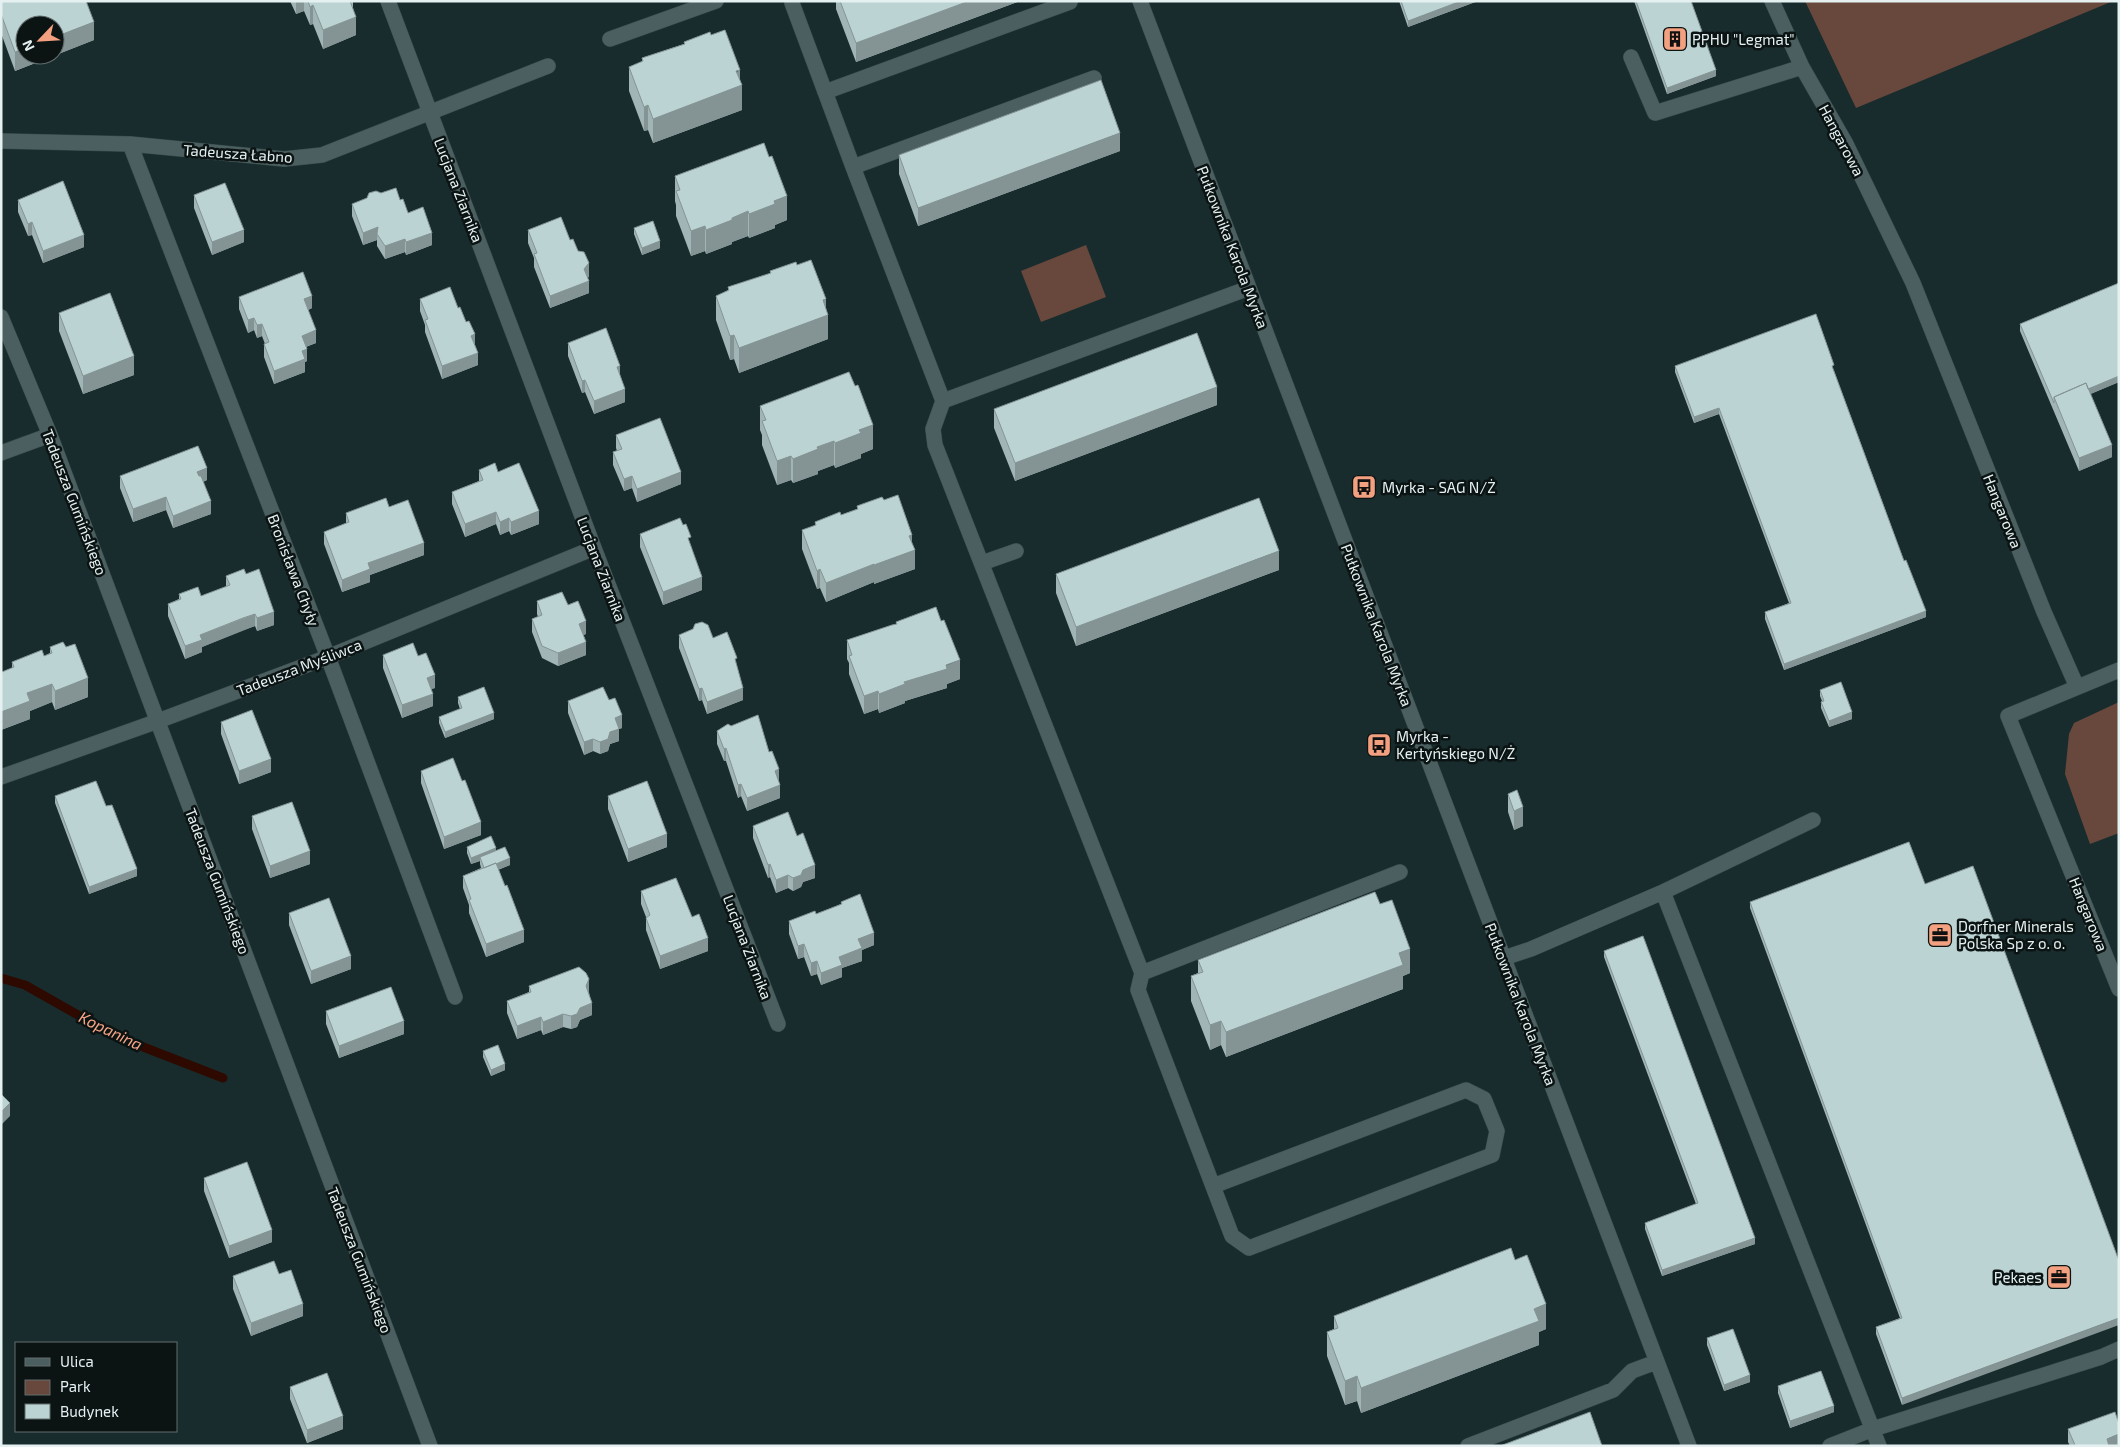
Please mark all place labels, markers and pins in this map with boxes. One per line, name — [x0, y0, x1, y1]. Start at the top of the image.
building icon: PPHU "Legmat" — [1662, 26, 1688, 52]
place label: PPHU "Legmat" — [1692, 30, 1795, 48]
bus stop icon: Myrka - SAG N/Ż — [1351, 474, 1377, 500]
place label: Myrka - SAG N/Ż — [1382, 478, 1496, 496]
place label: Myrka - Kertyńskiego N/Ż — [1396, 727, 1515, 762]
bus stop icon: Myrka - Kertyńskiego N/Ż — [1366, 732, 1392, 758]
place label: Dorfner Minerals Polska Sp z o. o. — [1958, 917, 2074, 952]
office icon: Dorfner Minerals Polska Sp z o. o. — [1927, 922, 1953, 948]
office icon: Pekaes — [2046, 1264, 2072, 1290]
place label: Pekaes — [1994, 1268, 2042, 1286]

